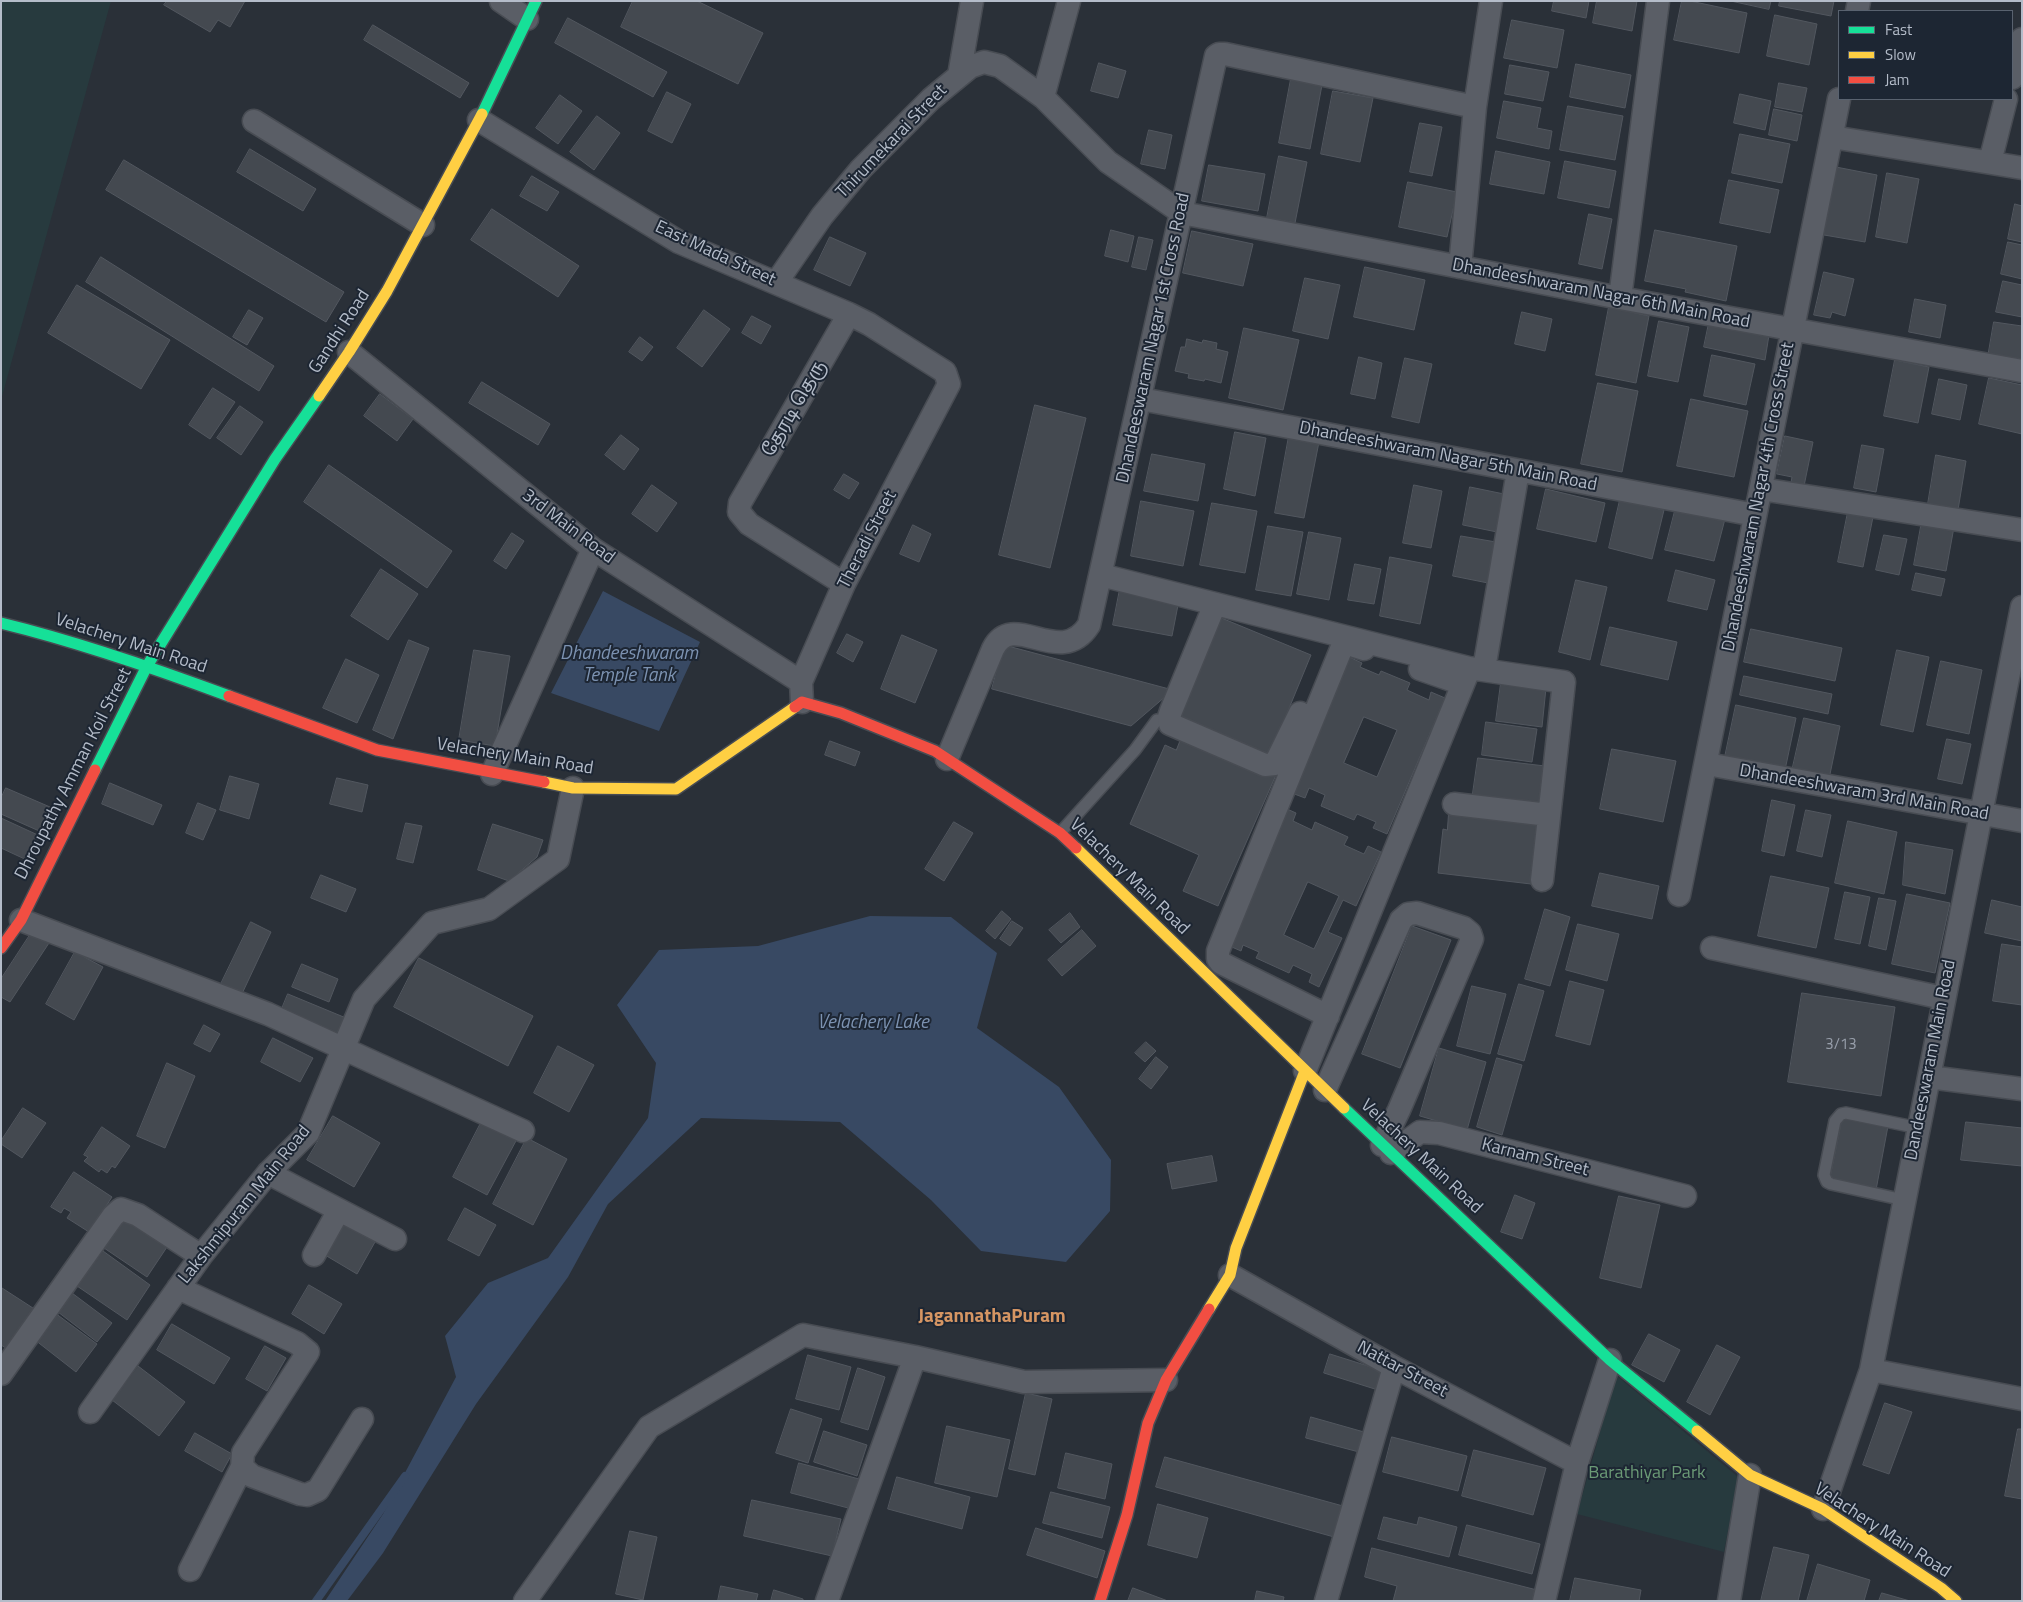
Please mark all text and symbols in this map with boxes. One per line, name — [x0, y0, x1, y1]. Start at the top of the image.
legend — [1838, 10, 2013, 100]
text: Fast — [1885, 18, 1912, 41]
text: Slow — [1885, 43, 1916, 66]
text: Jam — [1885, 68, 1909, 91]
street label: Thirumekarai Street — [832, 80, 952, 204]
street label: Dhandeeswaram Nagar 1st Cross Road — [1113, 191, 1195, 485]
street label: East Mada Street — [651, 217, 779, 291]
street label: Dhandeeshwaram Nagar 6th Main Road — [1450, 255, 1752, 333]
street label: Gandhi Road — [305, 286, 375, 378]
street label: Dhandeeshwaram Nagar 4th Cross Street — [1718, 341, 1800, 653]
street label: தேரடி தெரு — [759, 357, 831, 461]
street label: Dhandeeshwaram Nagar 5th Main Road — [1297, 418, 1599, 496]
street label: 3rd Main Road — [517, 485, 619, 569]
street label: Theradi Street — [834, 487, 902, 593]
street label: Velachery Main Road — [52, 609, 210, 679]
water label: Dhandeeshwaram Temple Tank — [560, 643, 698, 687]
street label: Dhroupathy Amman Koil Street — [11, 664, 137, 884]
street label: Velachery Main Road — [435, 734, 595, 780]
street label: Dhandeeshwaram 3rd Main Road — [1738, 760, 1990, 826]
street label: Velachery Main Road — [1065, 814, 1193, 940]
street label: Dandeeswaram Main Road — [1901, 958, 1961, 1162]
water label: Velachery Lake — [817, 1012, 929, 1034]
house number: 3/13 — [1825, 1036, 1857, 1054]
street label: Velachery Main Road — [1356, 1095, 1486, 1219]
street label: Lakshmipuram Main Road — [175, 1122, 315, 1288]
street label: Karnam Street — [1479, 1134, 1591, 1182]
district label: JagannathaPuram — [918, 1306, 1066, 1328]
street label: Nattar Street — [1353, 1337, 1451, 1403]
park label: Barathiyar Park — [1588, 1463, 1706, 1485]
street label: Velachery Main Road — [1810, 1479, 1954, 1583]

